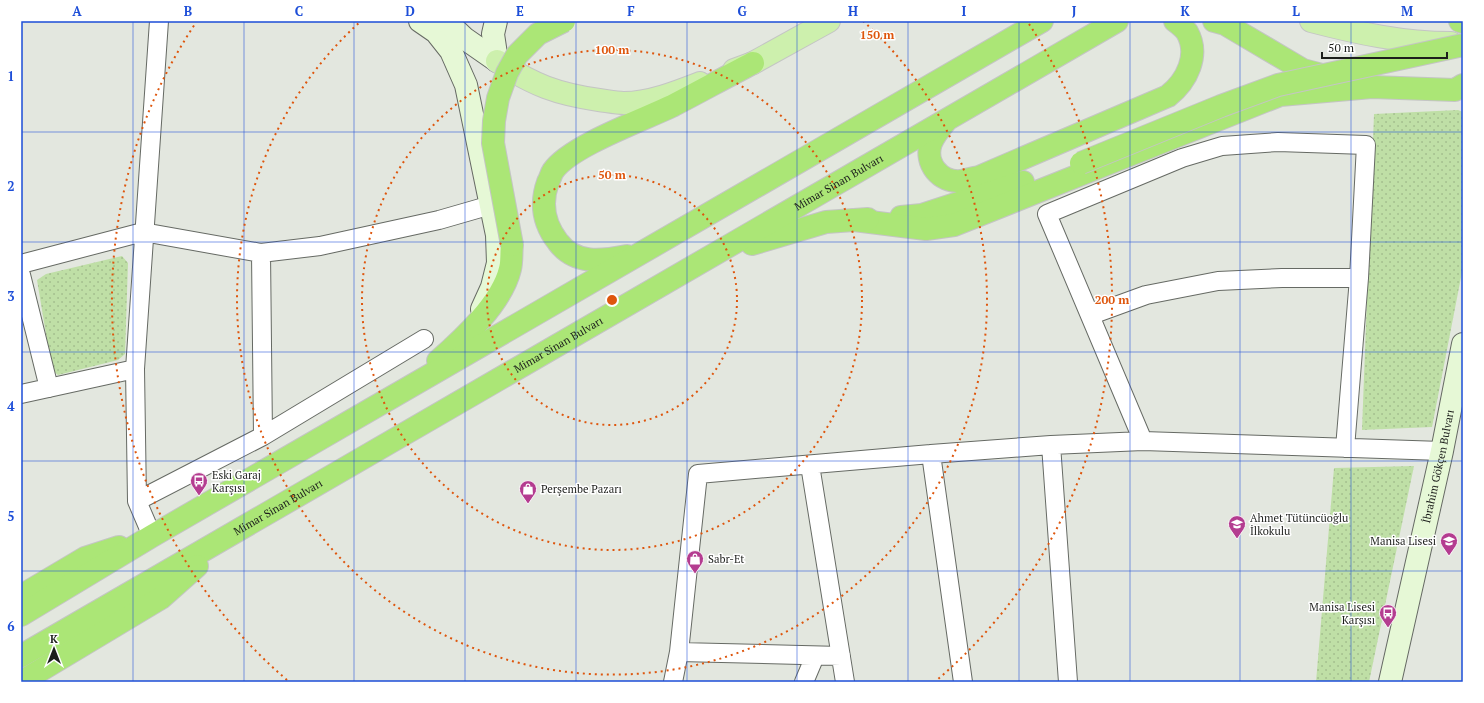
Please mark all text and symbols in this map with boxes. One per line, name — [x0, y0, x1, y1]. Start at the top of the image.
text: A — [72, 2, 82, 20]
text: B — [184, 2, 192, 20]
text: C — [295, 2, 303, 20]
text: D — [405, 2, 415, 20]
text: E — [516, 2, 524, 20]
text: F — [627, 2, 635, 20]
text: G — [737, 2, 747, 20]
text: H — [848, 2, 858, 20]
text: I — [962, 2, 967, 20]
text: J — [1072, 2, 1077, 20]
text: K — [1180, 2, 1190, 20]
text: L — [1292, 2, 1300, 20]
text: M — [1401, 2, 1413, 20]
text: 150 m — [860, 27, 894, 42]
scale bar — [1322, 34, 1447, 60]
text: 50 m — [1328, 40, 1355, 55]
text: 100 m — [595, 42, 629, 57]
text: 1 — [7, 67, 15, 85]
street label: Mimar Sinan Bulvarı — [792, 151, 886, 214]
text: 50 m — [598, 167, 626, 182]
text: 2 — [7, 177, 15, 195]
text: 3 — [7, 287, 15, 305]
text: 200 m — [1095, 292, 1129, 307]
centre of rings — [605, 293, 619, 307]
street label: Mimar Sinan Bulvarı — [511, 313, 605, 376]
text: 4 — [7, 397, 15, 415]
street label: İbrahim Gökçen Bulvarı — [1419, 408, 1457, 524]
place label: Eski Garaj Karşısı — [212, 468, 261, 495]
bus stop icon: Eski Garaj Karşısı — [189, 471, 209, 496]
street label: Mimar Sinan Bulvarı — [231, 476, 325, 538]
shop icon: Perşembe Pazarı — [518, 479, 538, 504]
place label: Perşembe Pazarı — [541, 482, 622, 496]
text: 5 — [7, 507, 15, 525]
place label: Ahmet Tütüncüoğlu İlkokulu — [1250, 511, 1349, 538]
school or university icon: Ahmet Tütüncüoğlu İlkokulu — [1227, 514, 1247, 539]
school or university icon: Manisa Lisesi — [1439, 531, 1459, 556]
place label: Manisa Lisesi — [1370, 534, 1436, 548]
shop icon: Sabr-Et — [685, 549, 705, 574]
place label: Sabr-Et — [708, 552, 744, 566]
place label: Manisa Lisesi Karşısı — [1309, 600, 1375, 627]
bus stop icon: Manisa Lisesi Karşısı — [1378, 603, 1398, 628]
text: 6 — [7, 617, 15, 635]
north arrow — [34, 629, 74, 669]
text: K — [50, 632, 58, 646]

